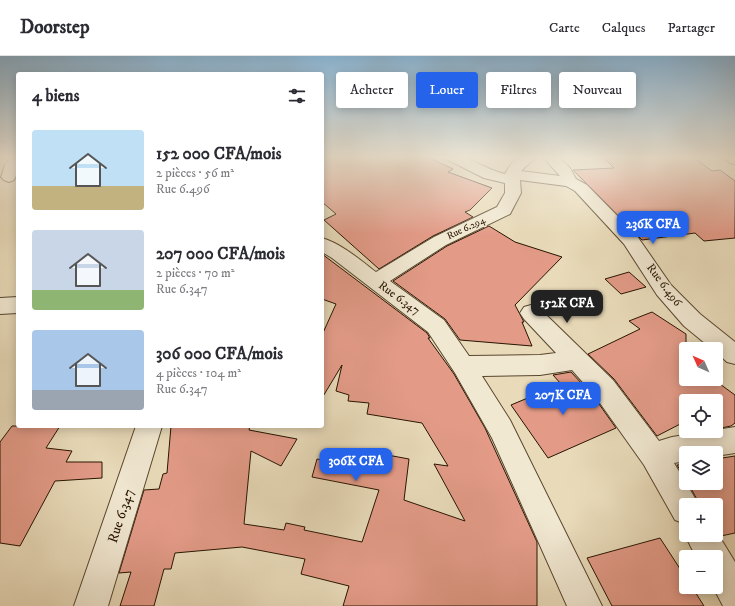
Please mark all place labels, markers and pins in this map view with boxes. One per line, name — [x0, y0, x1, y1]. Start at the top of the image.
pin: 236K CFA — [612, 211, 694, 245]
pin: 152K CFA — [526, 290, 608, 324]
pin: 207K CFA — [522, 382, 604, 416]
pin: 306K CFA — [315, 448, 397, 482]

